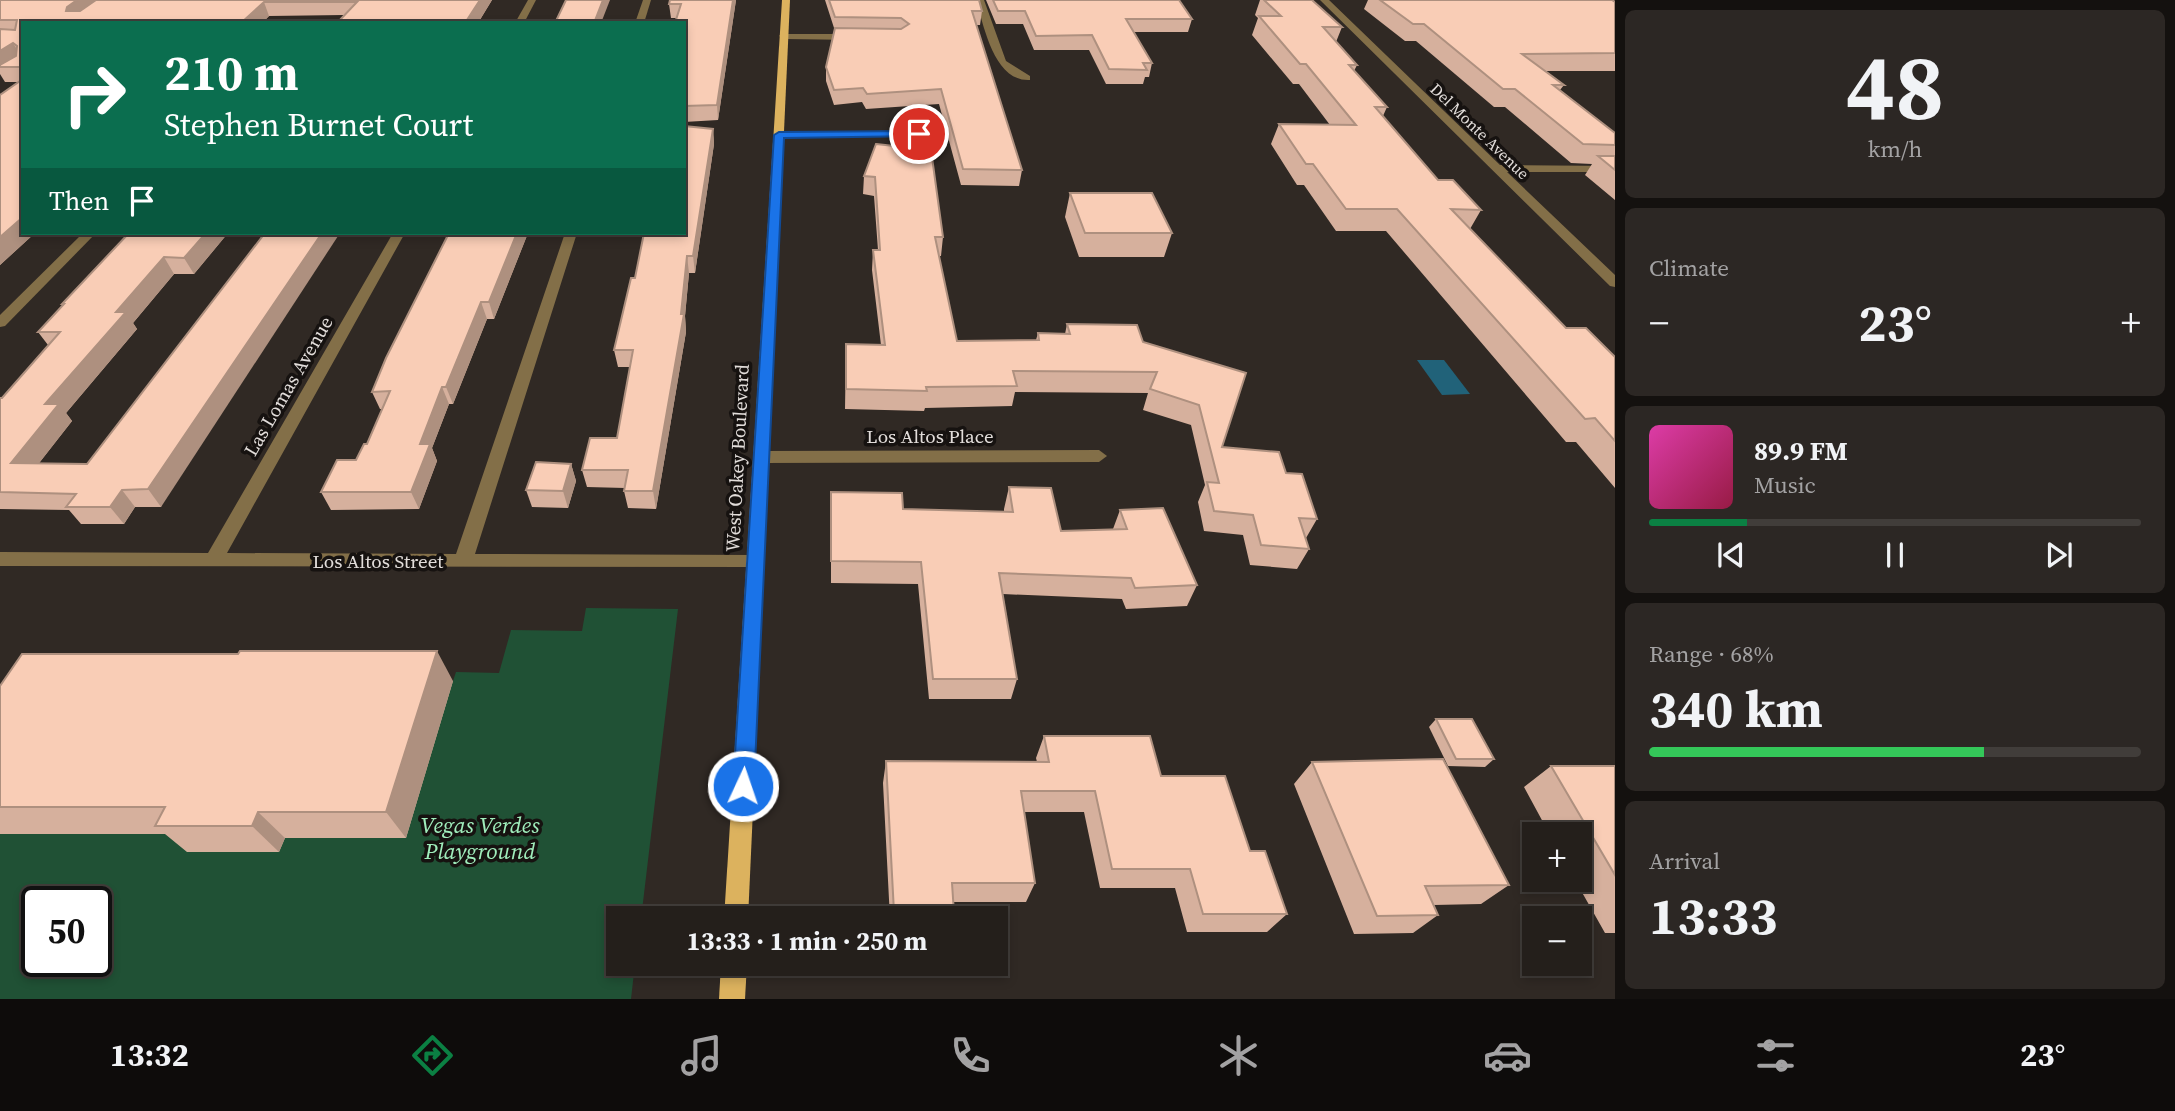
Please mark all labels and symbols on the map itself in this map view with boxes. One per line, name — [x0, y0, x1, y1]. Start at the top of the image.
street label: Del Monte Avenue — [1426, 78, 1534, 184]
pin — [889, 104, 949, 164]
street label: Las Lomas Avenue — [237, 311, 339, 461]
street label: West Oakey Boulevard — [719, 363, 755, 553]
street label: Los Altos Place — [866, 423, 994, 449]
street label: Los Altos Street — [312, 548, 444, 574]
position arrow — [706, 749, 780, 823]
park label: Vegas Verdes Playground — [421, 809, 540, 867]
speed limit sign: 50 — [21, 886, 112, 977]

